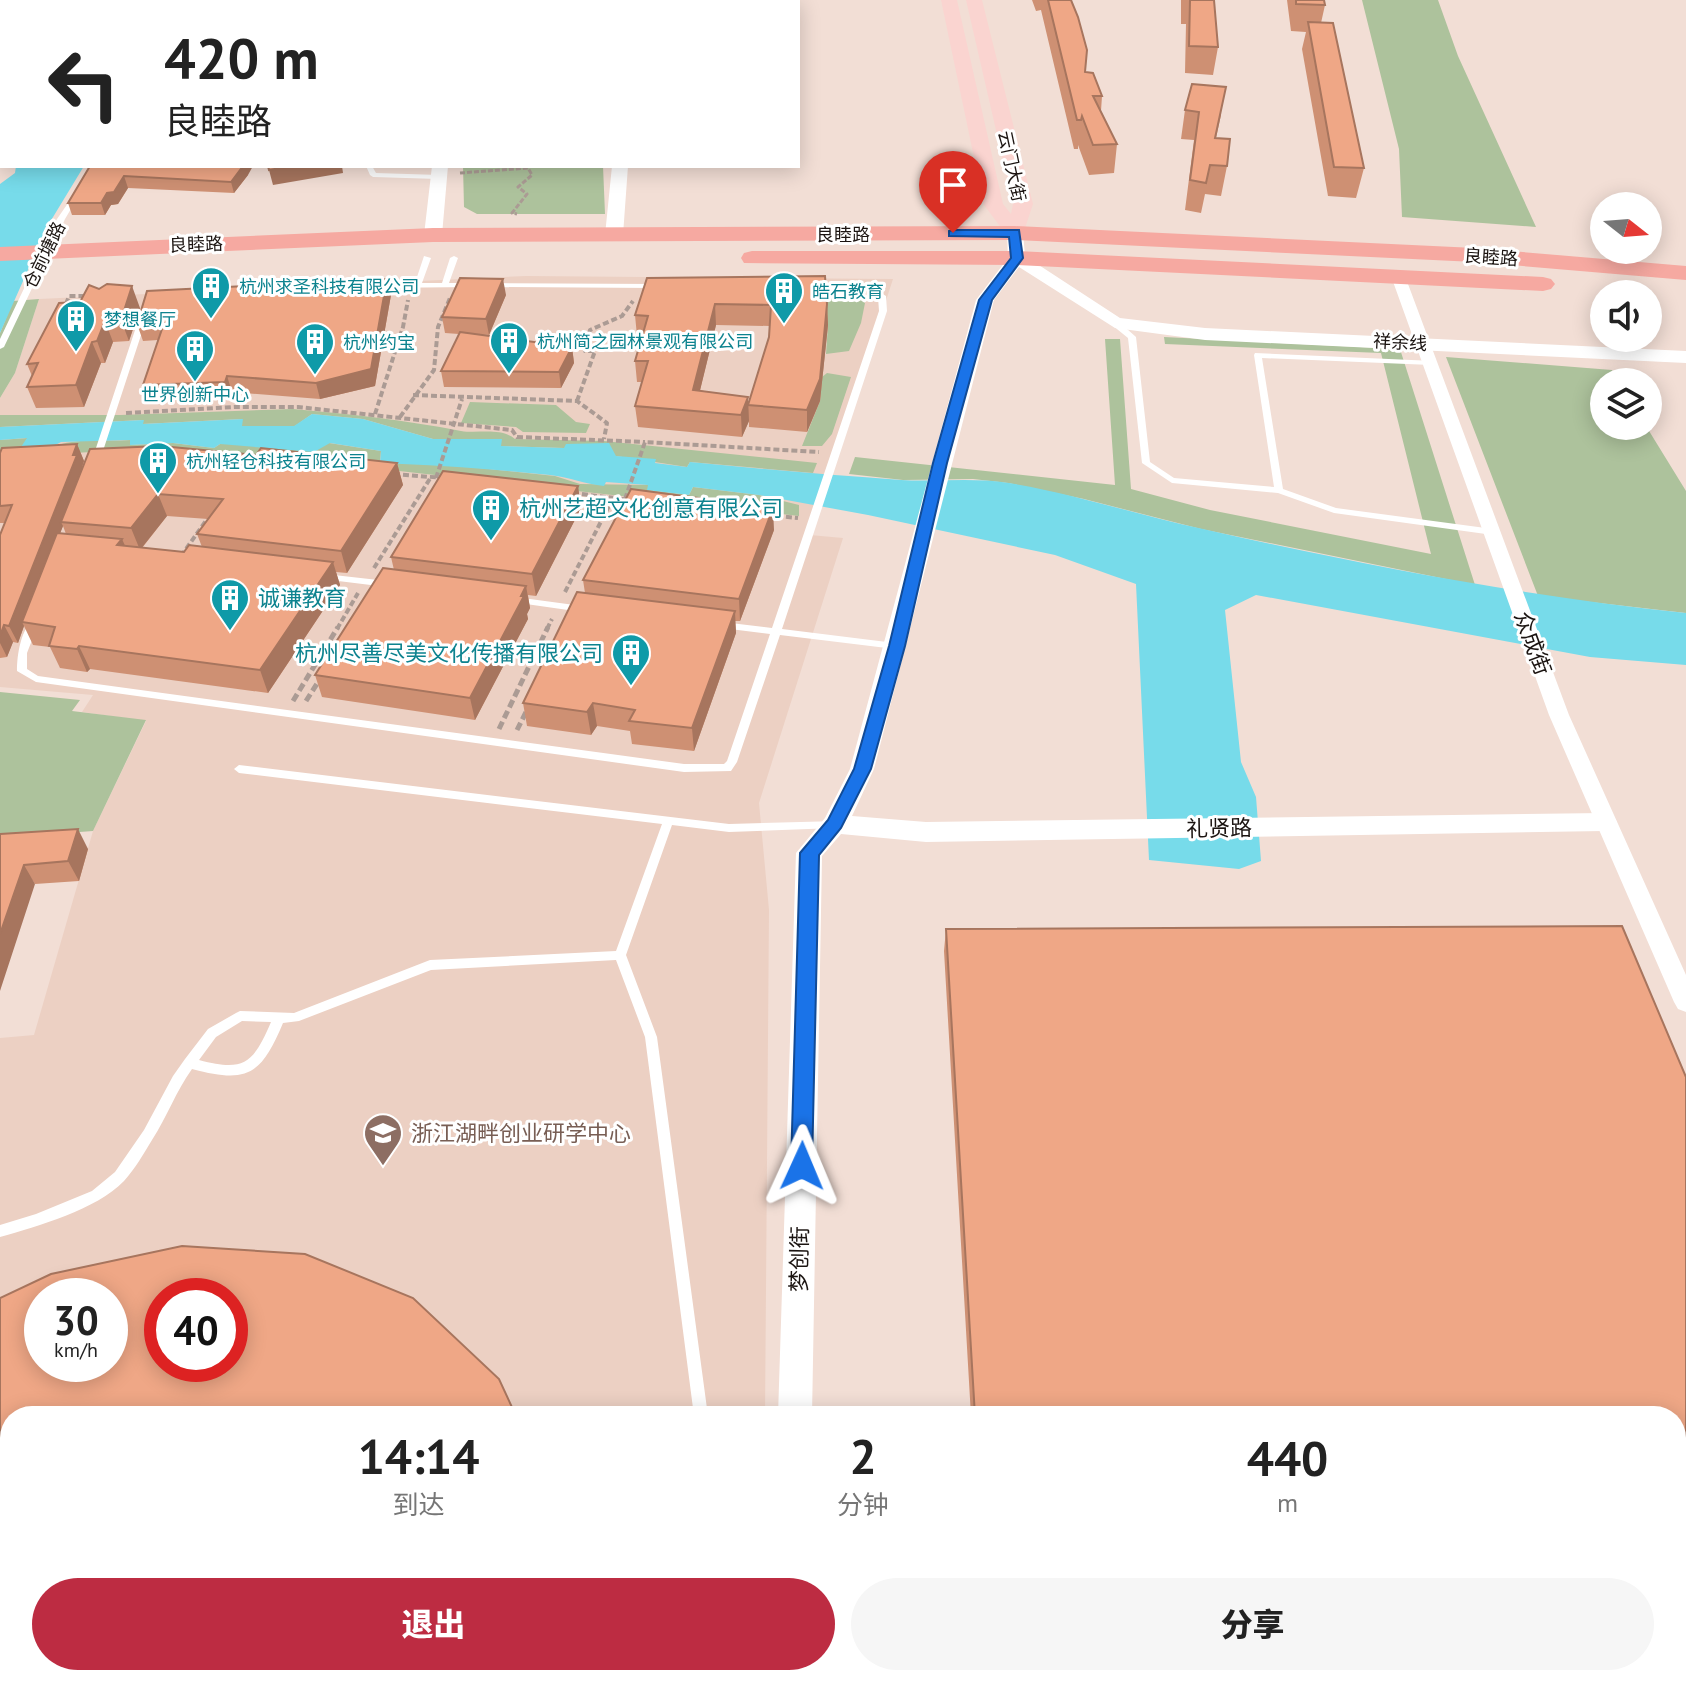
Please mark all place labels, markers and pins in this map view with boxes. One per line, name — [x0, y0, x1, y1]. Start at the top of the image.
pin — [919, 151, 987, 233]
building icon: 杭州求圣科技有限公司 — [190, 265, 232, 320]
building icon: 皓石教育 — [763, 270, 805, 325]
place label: 杭州求圣科技有限公司 — [239, 275, 419, 298]
place label: 皓石教育 — [812, 280, 884, 303]
building icon: 梦想餐厅 — [55, 298, 97, 353]
place label: 梦想餐厅 — [104, 308, 176, 331]
building icon: 杭州简之园林景观有限公司 — [488, 320, 530, 375]
building icon: 杭州约宝 — [294, 321, 336, 376]
building icon: 世界创新中心 — [174, 328, 216, 383]
place label: 杭州简之园林景观有限公司 — [537, 330, 753, 353]
place label: 杭州约宝 — [343, 331, 415, 354]
place label: 世界创新中心 — [141, 383, 249, 406]
building icon: 杭州轻仓科技有限公司 — [137, 440, 179, 495]
place label: 杭州轻仓科技有限公司 — [186, 450, 366, 473]
building icon: 杭州艺超文化创意有限公司 — [470, 487, 512, 542]
place label: 杭州艺超文化创意有限公司 — [519, 494, 783, 522]
building icon: 诚谦教育 — [209, 577, 251, 632]
place label: 诚谦教育 — [258, 584, 346, 612]
building icon: 杭州尽善尽美文化传播有限公司 — [610, 632, 652, 687]
place label: 杭州尽善尽美文化传播有限公司 — [295, 639, 603, 667]
school or university icon: 浙江湖畔创业研学中心 — [362, 1112, 404, 1167]
place label: 浙江湖畔创业研学中心 — [411, 1119, 631, 1147]

